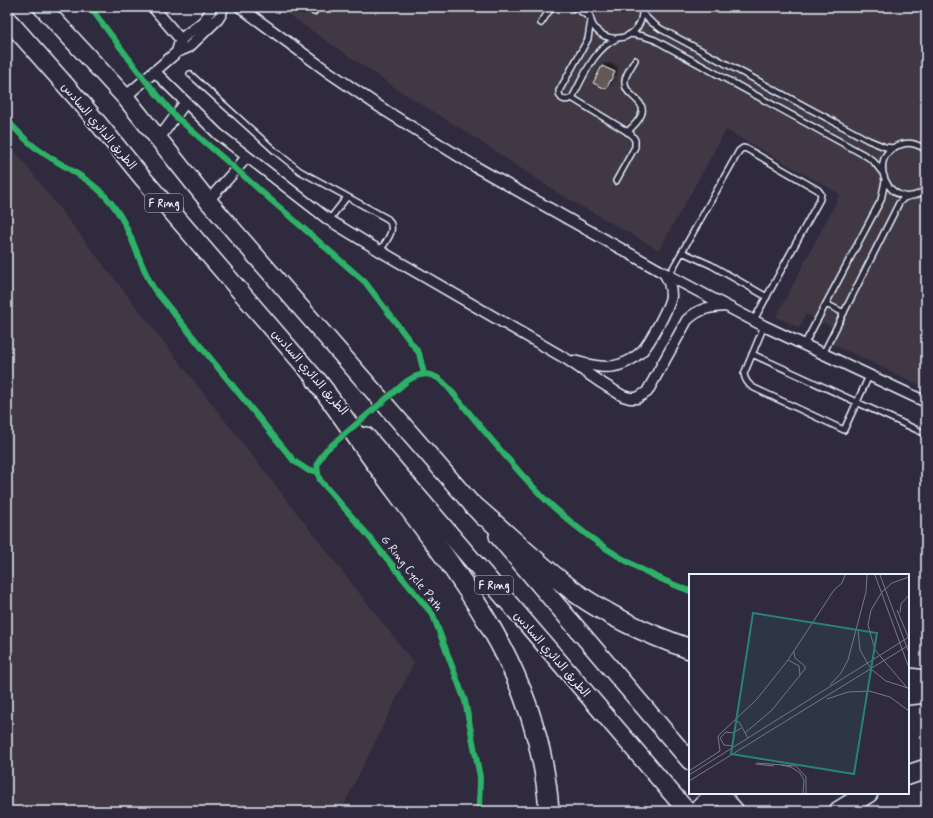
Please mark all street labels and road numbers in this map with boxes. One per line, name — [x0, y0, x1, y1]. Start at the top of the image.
street label: الطريق الدائري السادس — [57, 80, 139, 174]
road number: F Ring — [145, 194, 183, 212]
street label: الطريق الدائري السادس — [267, 326, 351, 419]
street label: G Ring Cycle Path — [377, 533, 446, 615]
road number: F Ring — [475, 576, 513, 594]
street label: الطريق الدائري السادس — [509, 608, 593, 701]

